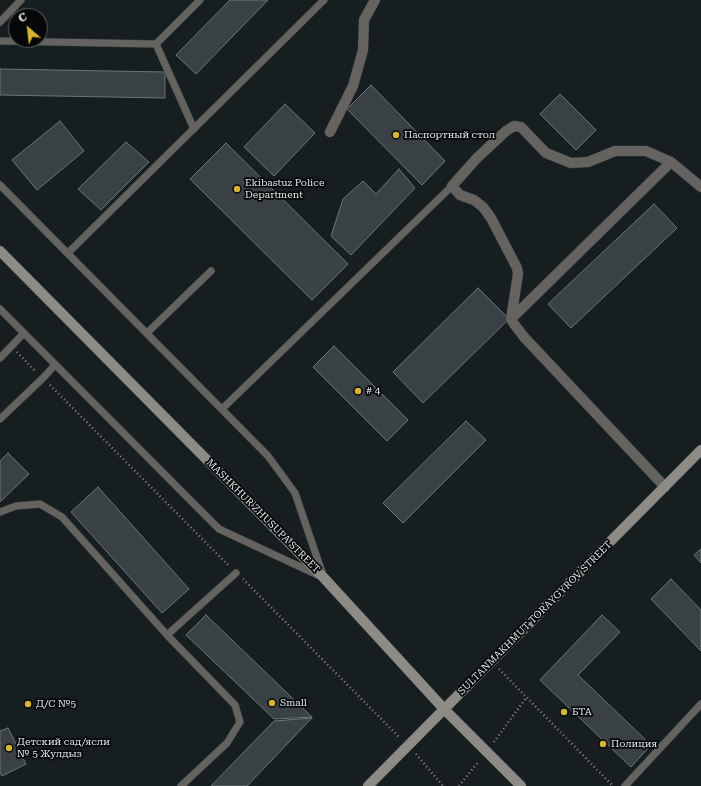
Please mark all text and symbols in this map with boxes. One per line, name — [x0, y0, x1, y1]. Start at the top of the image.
north arrow — [8, 8, 48, 48]
text: С — [16, 10, 29, 25]
place label: Паспортный стол — [404, 129, 495, 141]
marker: Паспортный стол — [391, 130, 401, 140]
place label: Ekibastuz Police Department — [245, 177, 324, 200]
marker: Ekibastuz Police Department — [232, 184, 242, 194]
place label: # 4 — [366, 385, 380, 397]
marker: # 4 — [353, 386, 363, 396]
street label: MASHKHUR ZHUSUPA STREET — [204, 457, 322, 575]
street label: SULTANMAKHMUT TORAYGYROV STREET — [456, 539, 614, 697]
place label: Small — [280, 697, 307, 709]
place label: Д/С №5 — [36, 698, 76, 710]
marker: Small — [267, 698, 277, 708]
marker: Д/С №5 — [23, 699, 33, 709]
place label: БТА — [572, 706, 592, 718]
marker: БТА — [559, 707, 569, 717]
place label: Детский сад/ясли № 5 Жулдыз — [17, 736, 110, 760]
place label: Полиция — [611, 738, 657, 750]
marker: Полиция — [598, 739, 608, 749]
marker: Детский сад/ясли № 5 Жулдыз — [4, 743, 14, 753]

